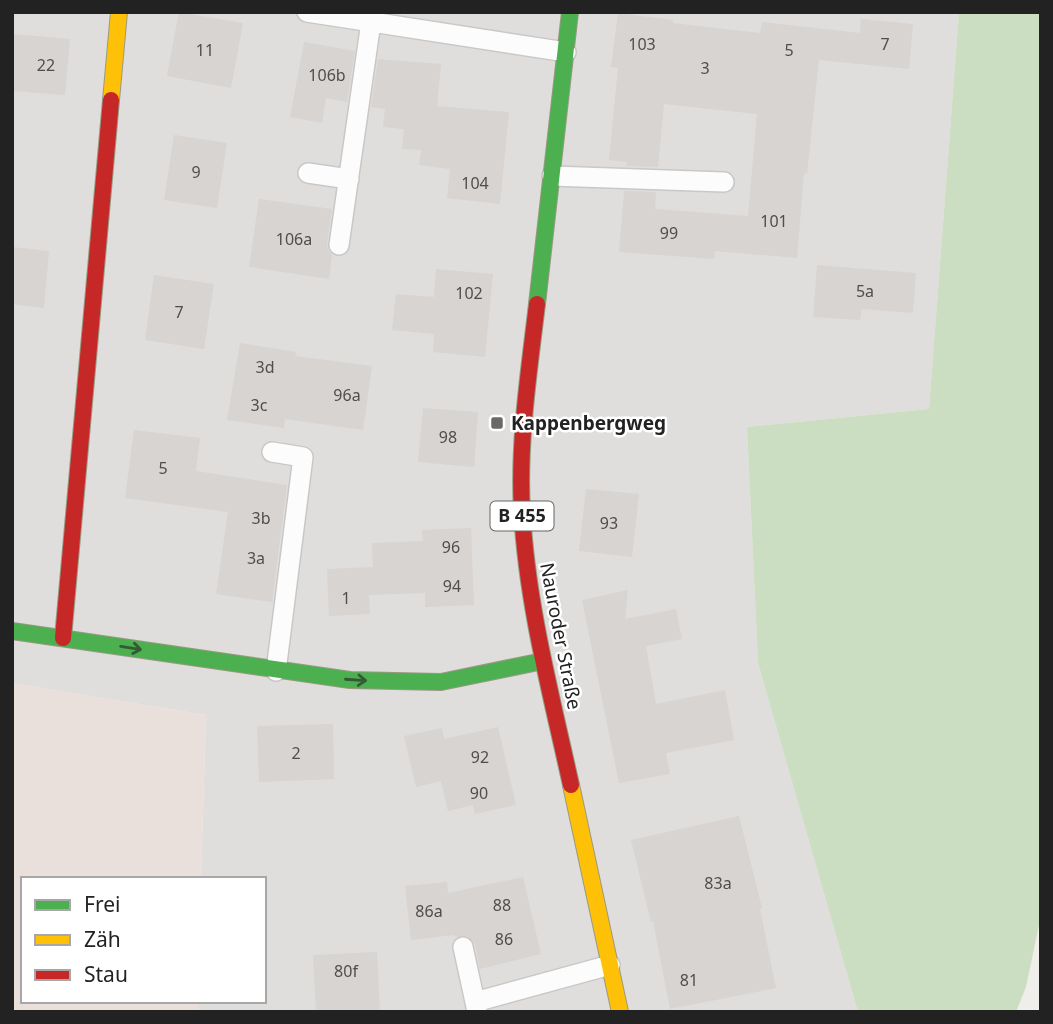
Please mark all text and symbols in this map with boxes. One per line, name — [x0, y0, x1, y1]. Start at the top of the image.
house number: 103 — [628, 33, 656, 55]
house number: 7 — [880, 33, 890, 55]
house number: 11 — [196, 39, 214, 61]
house number: 5 — [784, 39, 794, 61]
house number: 22 — [37, 54, 55, 76]
house number: 3 — [700, 57, 710, 79]
house number: 106b — [308, 64, 346, 86]
house number: 9 — [191, 161, 201, 183]
house number: 104 — [461, 172, 489, 194]
house number: 101 — [760, 210, 788, 232]
house number: 99 — [660, 222, 678, 244]
house number: 106a — [276, 228, 312, 250]
house number: 5a — [856, 280, 874, 302]
house number: 102 — [455, 282, 483, 304]
house number: 7 — [174, 301, 184, 323]
house number: 3d — [256, 356, 275, 378]
house number: 96a — [333, 384, 361, 406]
house number: 3c — [251, 394, 268, 416]
place label: Kappenbergweg — [511, 410, 666, 436]
marker: Kappenbergweg — [489, 415, 505, 431]
house number: 98 — [439, 426, 457, 448]
house number: 5 — [158, 457, 168, 479]
road number: B 455 — [490, 502, 554, 530]
house number: 3b — [252, 507, 271, 529]
house number: 93 — [600, 512, 618, 534]
house number: 96 — [442, 536, 460, 558]
house number: 3a — [247, 547, 265, 569]
street label: Nauroder Straße — [534, 560, 588, 712]
house number: 94 — [443, 575, 461, 597]
house number: 1 — [341, 587, 351, 609]
one-way arrow — [119, 642, 142, 655]
one-way arrow — [344, 674, 367, 687]
house number: 2 — [291, 742, 301, 764]
house number: 92 — [471, 746, 489, 768]
house number: 90 — [470, 782, 488, 804]
house number: 83a — [704, 872, 732, 894]
legend — [21, 877, 266, 1003]
text: Frei — [84, 890, 120, 918]
house number: 88 — [493, 894, 511, 916]
house number: 86a — [415, 900, 443, 922]
text: Zäh — [84, 925, 121, 953]
house number: 86 — [495, 928, 513, 950]
text: Stau — [84, 960, 128, 988]
house number: 80f — [334, 960, 359, 982]
house number: 81 — [680, 969, 698, 991]

